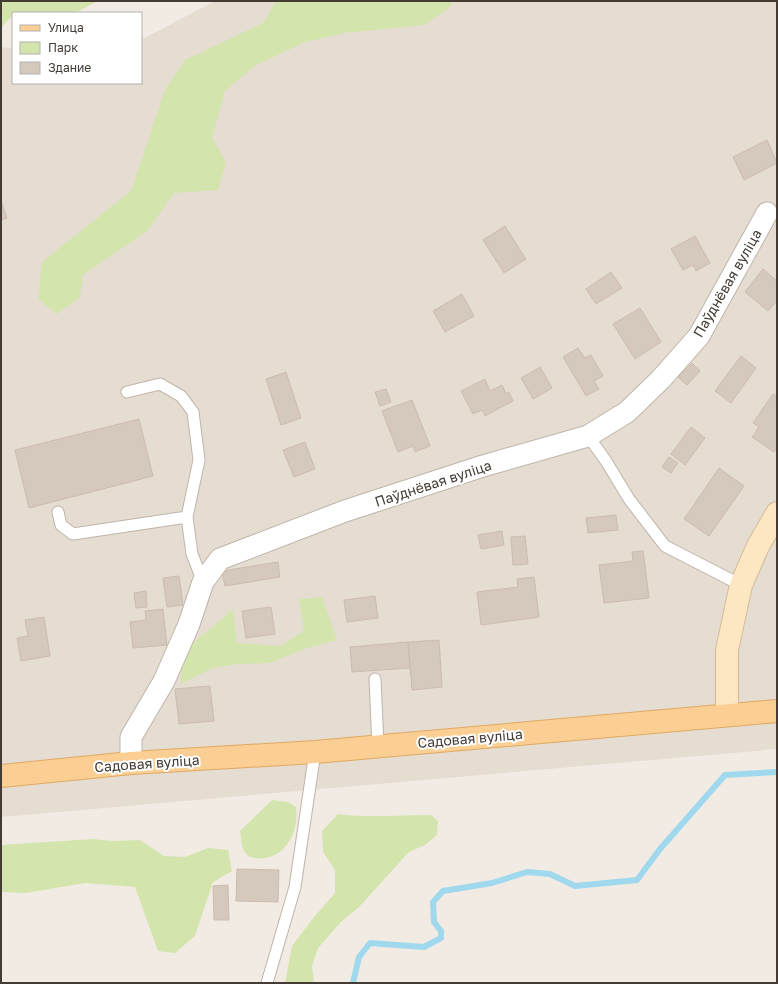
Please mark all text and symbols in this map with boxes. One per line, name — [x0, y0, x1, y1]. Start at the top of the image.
legend — [12, 12, 142, 84]
text: Улица — [48, 20, 84, 35]
text: Парк — [48, 40, 78, 55]
text: Здание — [48, 60, 91, 75]
street label: Паўднёвая вуліца — [689, 226, 765, 340]
street label: Паўднёвая вуліца — [372, 456, 494, 510]
street label: Садовая вуліца — [417, 725, 523, 751]
street label: Садовая вуліца — [94, 751, 200, 775]

